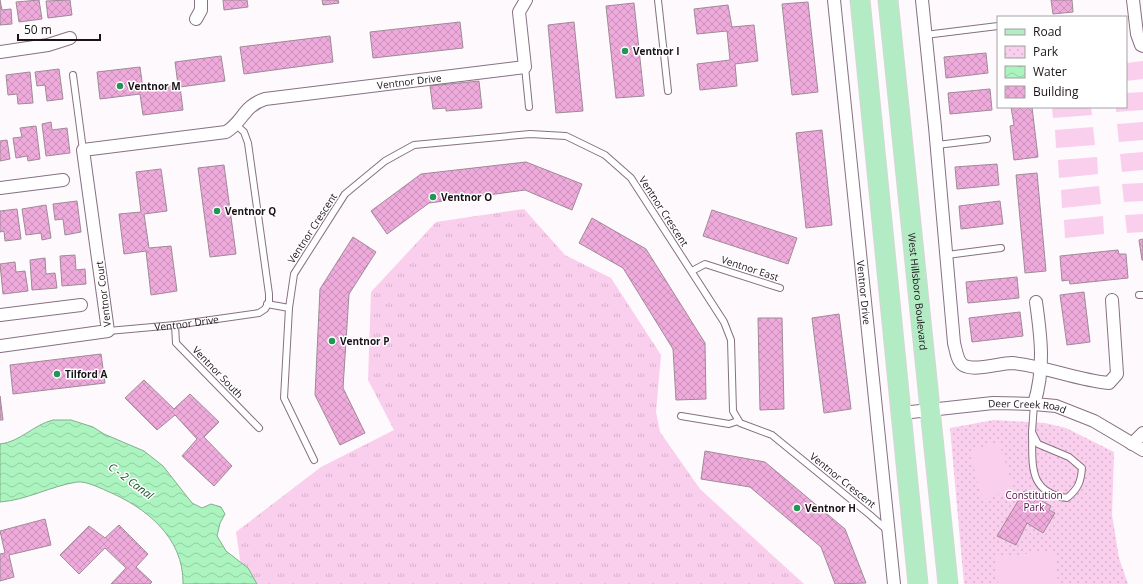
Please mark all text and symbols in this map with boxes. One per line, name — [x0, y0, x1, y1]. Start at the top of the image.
scale bar — [18, 16, 100, 42]
legend — [997, 16, 1127, 108]
text: 50 m — [24, 21, 52, 38]
text: Road — [1033, 23, 1062, 40]
text: Park — [1033, 43, 1059, 60]
place label: Ventnor I — [633, 44, 680, 58]
marker: Ventnor I — [620, 46, 630, 56]
text: Water — [1033, 63, 1067, 80]
street label: Ventnor Drive — [376, 70, 443, 92]
place label: Ventnor M — [128, 79, 181, 93]
marker: Ventnor M — [115, 81, 125, 91]
text: Building — [1033, 83, 1079, 100]
street label: Ventnor Crescent — [636, 173, 692, 249]
street label: Ventnor Crescent — [284, 190, 340, 266]
place label: Ventnor O — [441, 190, 492, 204]
marker: Ventnor O — [428, 192, 438, 202]
place label: Ventnor Q — [225, 204, 276, 218]
marker: Ventnor Q — [212, 206, 222, 216]
street label: West Hillsboro Boulevard — [905, 232, 931, 351]
street label: Ventnor East — [720, 252, 781, 284]
street label: Ventnor Court — [92, 260, 114, 328]
street label: Ventnor Drive — [854, 260, 874, 326]
street label: Ventnor Drive — [154, 312, 220, 334]
place label: Ventnor P — [340, 334, 390, 348]
marker: Ventnor P — [327, 336, 337, 346]
street label: Ventnor South — [190, 343, 246, 401]
place label: Tilford A — [65, 367, 107, 381]
marker: Tilford A — [52, 369, 62, 379]
street label: Deer Creek Road — [987, 396, 1068, 416]
street label: Ventnor Crescent — [807, 449, 879, 511]
water label: C - 2 Canal — [106, 459, 157, 503]
park label: Constitution Park — [1005, 488, 1063, 514]
place label: Ventnor H — [805, 501, 856, 515]
marker: Ventnor H — [792, 503, 802, 513]

